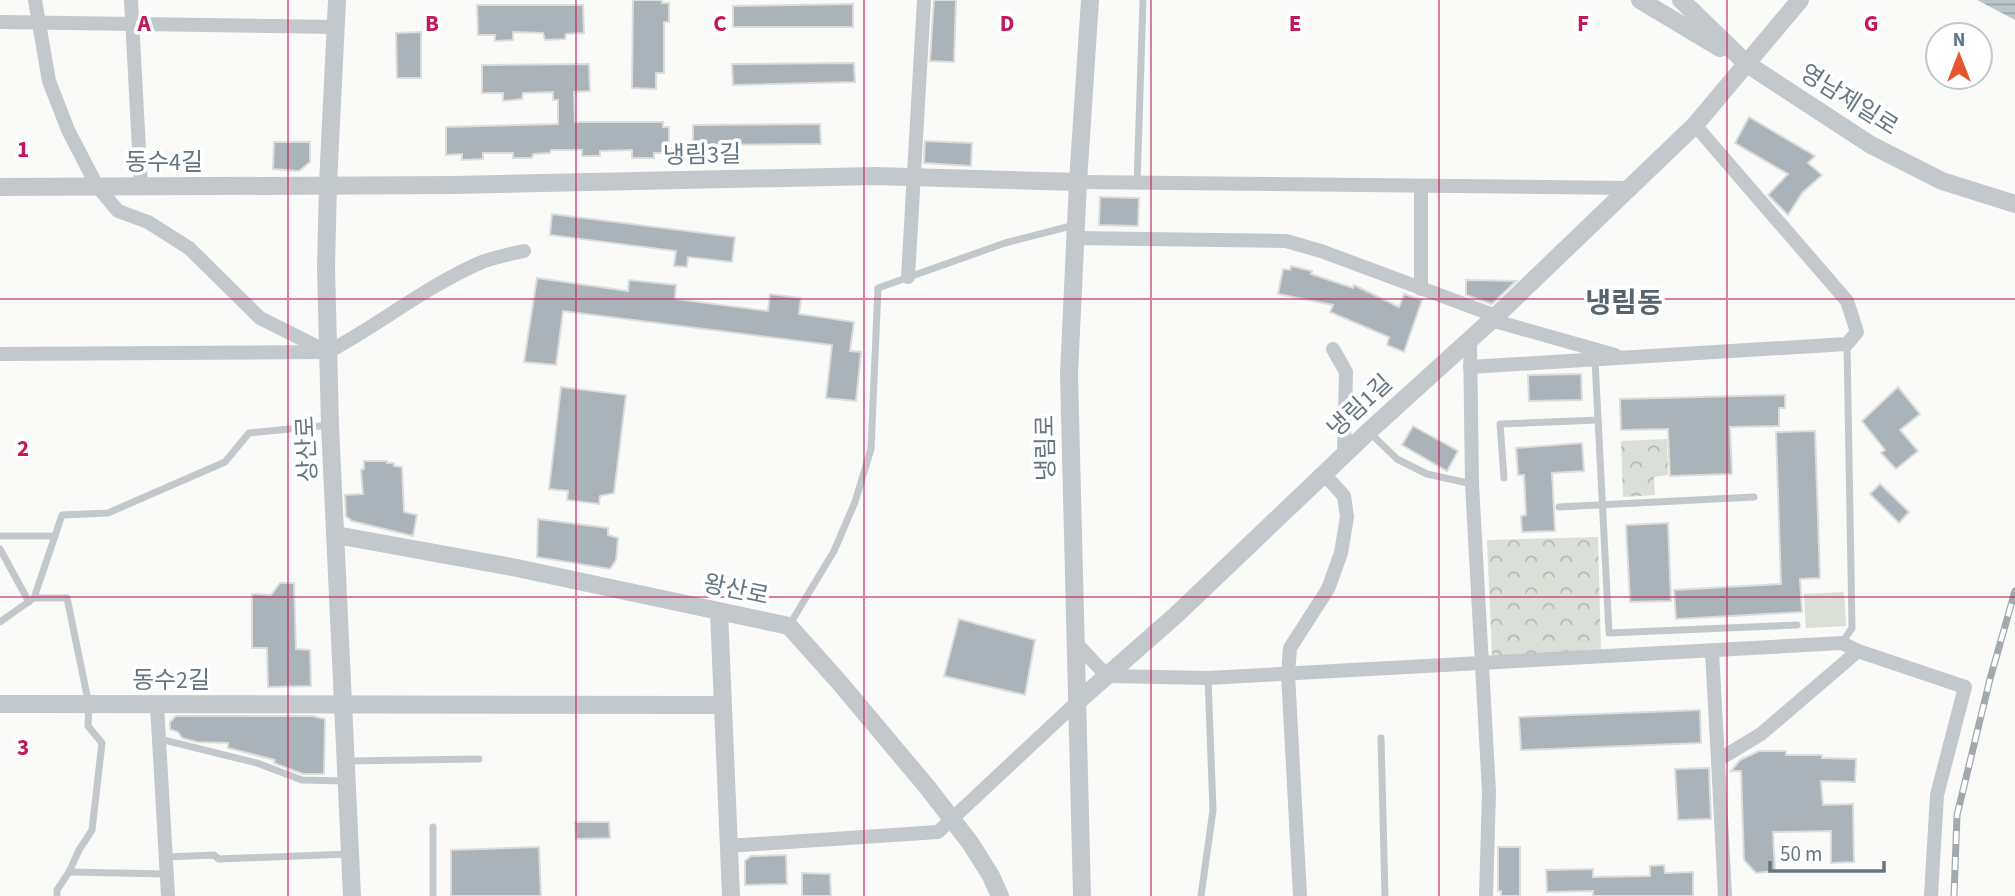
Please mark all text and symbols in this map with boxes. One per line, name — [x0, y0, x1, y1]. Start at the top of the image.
text: A — [136, 7, 151, 40]
text: B — [425, 7, 439, 40]
text: C — [713, 7, 727, 40]
text: D — [1000, 7, 1014, 40]
text: E — [1289, 7, 1301, 40]
text: F — [1577, 7, 1589, 40]
text: G — [1864, 7, 1878, 40]
north arrow — [1924, 21, 1994, 91]
text: N — [1953, 27, 1965, 54]
street label: 영남제일로 — [1793, 56, 1905, 144]
text: 1 — [17, 133, 29, 166]
street label: 냉림3길 — [663, 137, 741, 173]
street label: 동수4길 — [125, 145, 203, 180]
district label: 냉림동 — [1585, 283, 1663, 323]
street label: 냉림1길 — [1319, 367, 1401, 445]
street label: 상산로 — [288, 415, 326, 483]
street label: 냉림로 — [1028, 415, 1064, 481]
text: 2 — [17, 432, 29, 465]
street label: 왕산로 — [700, 566, 772, 614]
street label: 동수2길 — [132, 663, 210, 698]
text: 3 — [17, 731, 29, 764]
scale bar — [1770, 830, 1884, 874]
text: 50 m — [1780, 839, 1822, 869]

